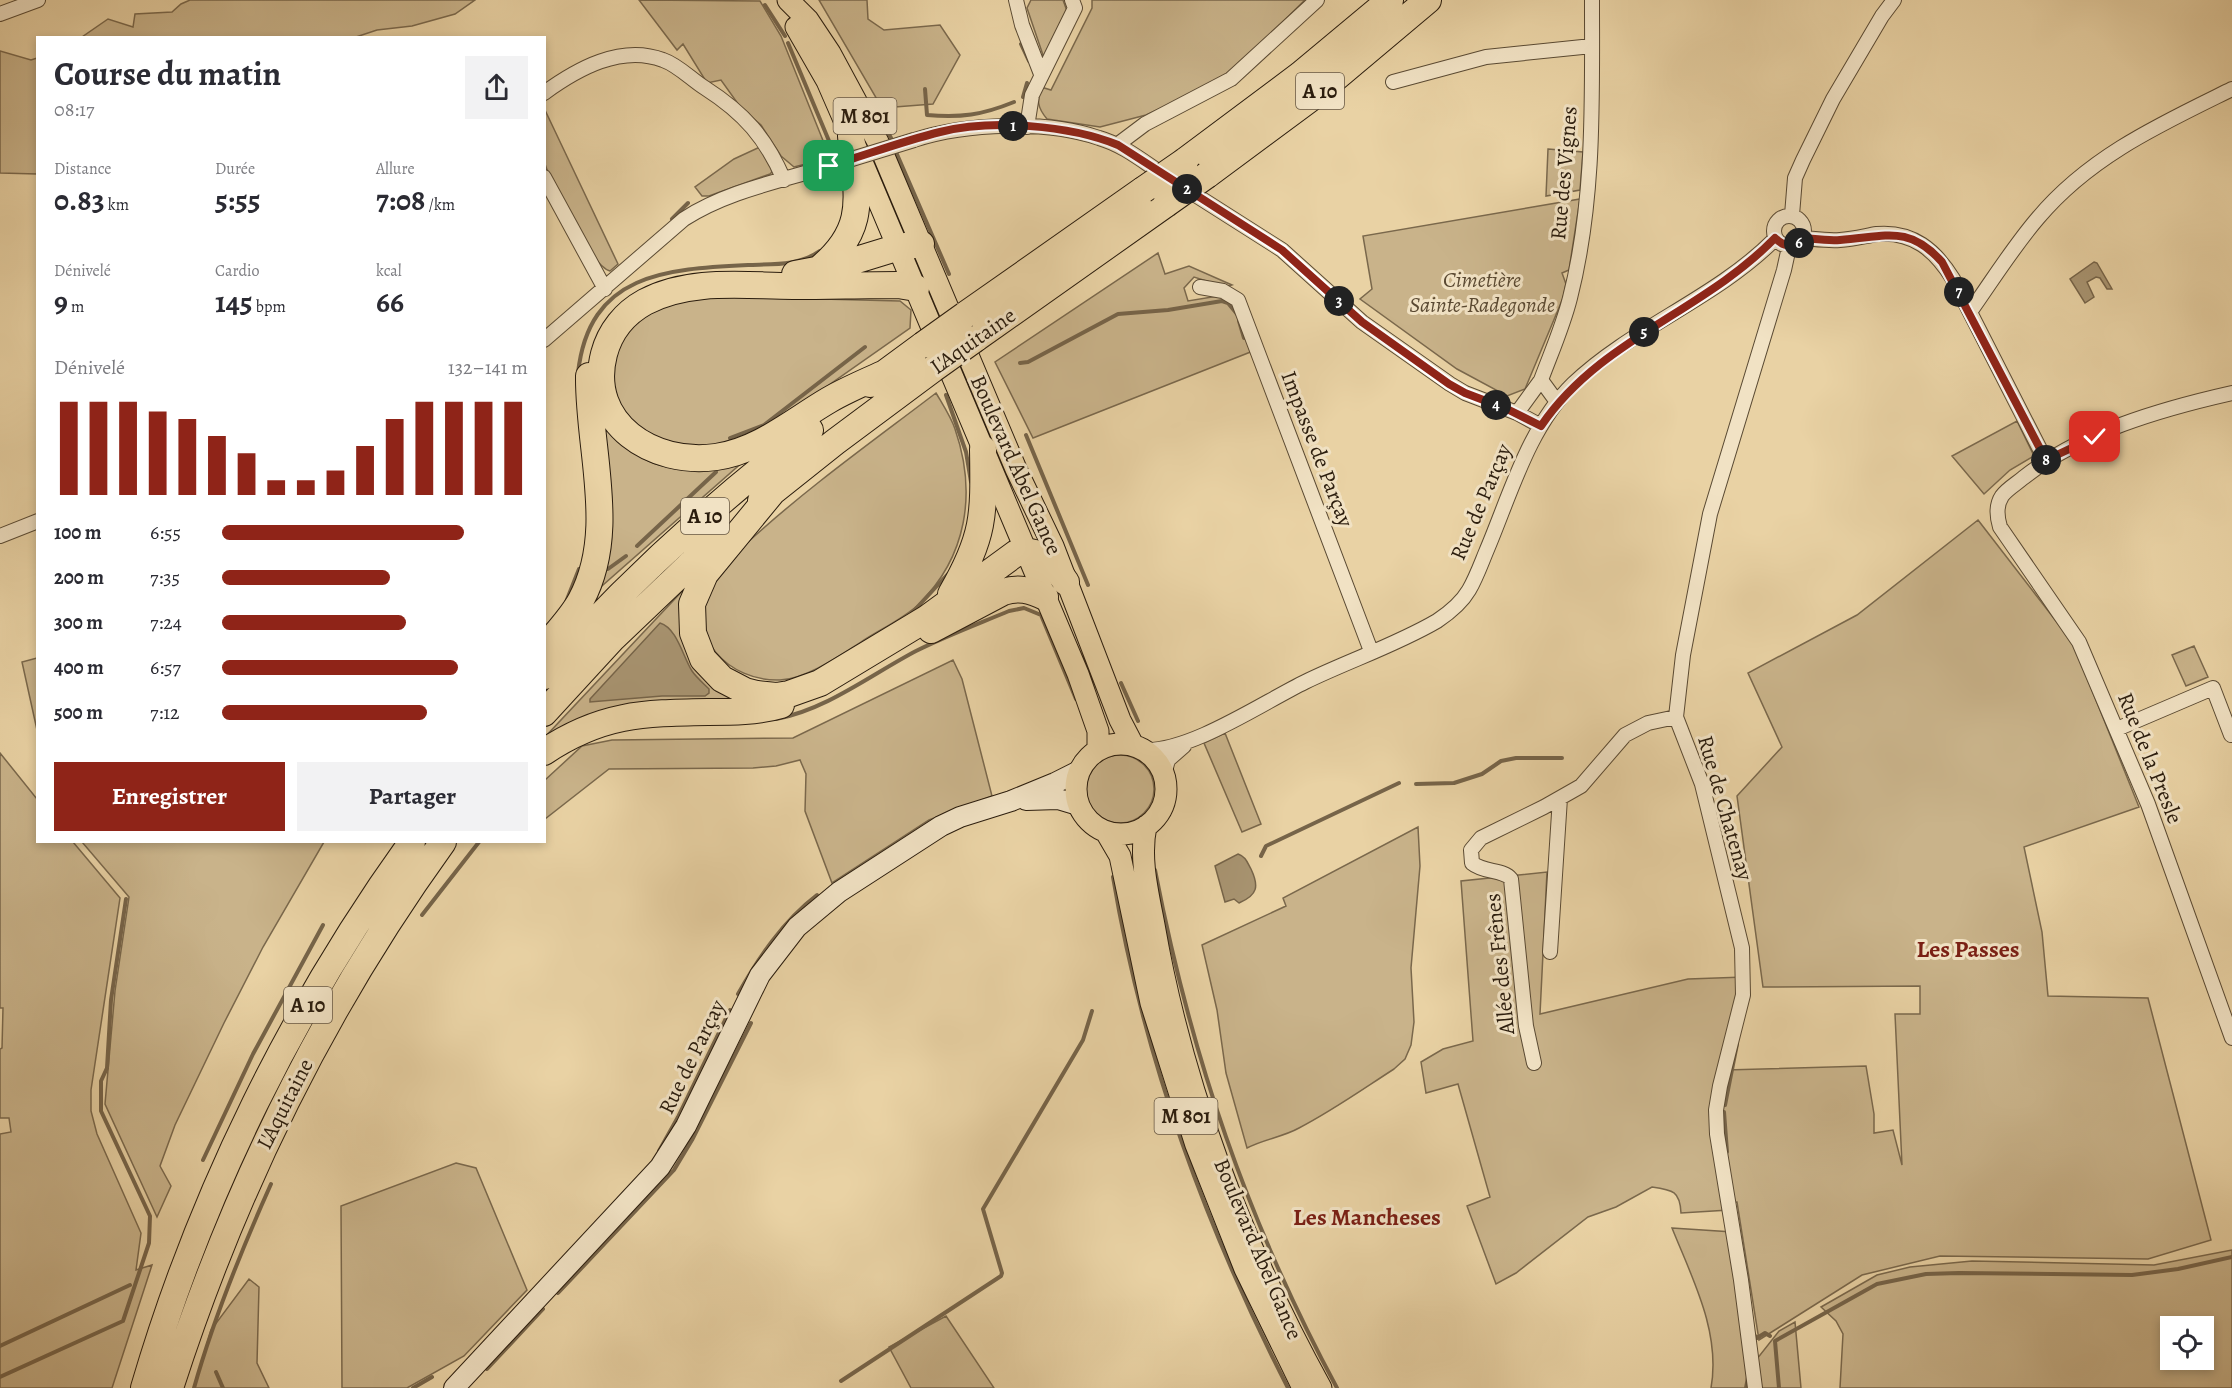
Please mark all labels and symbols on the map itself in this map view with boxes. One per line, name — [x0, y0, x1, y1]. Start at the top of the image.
road number: A 10 — [1296, 73, 1344, 109]
road number: M 801 — [834, 98, 896, 134]
street label: Rue des Vignes — [1543, 105, 1585, 241]
pin: 1 — [998, 111, 1028, 141]
pin — [803, 140, 854, 191]
pin: 2 — [1172, 174, 1202, 204]
pin: 6 — [1784, 228, 1814, 258]
park label: Cimetière Sainte-Radegonde — [1409, 265, 1555, 320]
pin: 7 — [1944, 277, 1974, 307]
pin: 3 — [1324, 286, 1354, 316]
street label: L'Aquitaine — [924, 301, 1022, 381]
pin: 5 — [1629, 317, 1659, 347]
street label: Impasse de Parçay — [1273, 367, 1361, 531]
street label: Boulevard Abel Gance — [963, 370, 1069, 560]
pin: 4 — [1481, 390, 1511, 420]
pin — [2069, 411, 2120, 462]
street label: Rue de Parçay — [1443, 439, 1519, 565]
pin: 8 — [2031, 445, 2061, 475]
road number: A 10 — [681, 498, 729, 534]
street label: Rue de la Presle — [2110, 688, 2190, 828]
street label: Rue de Chatenay — [1690, 732, 1760, 884]
street label: Allée des Frênes — [1478, 892, 1522, 1037]
district label: Les Passes — [1916, 933, 2020, 965]
road number: A 10 — [284, 987, 332, 1023]
street label: Rue de Parçay — [651, 995, 733, 1119]
street label: L'Aquitaine — [249, 1053, 321, 1155]
road number: M 801 — [1154, 1098, 1218, 1134]
street label: Boulevard Abel Gance — [1206, 1154, 1310, 1344]
district label: Les Mancheses — [1293, 1201, 1441, 1233]

